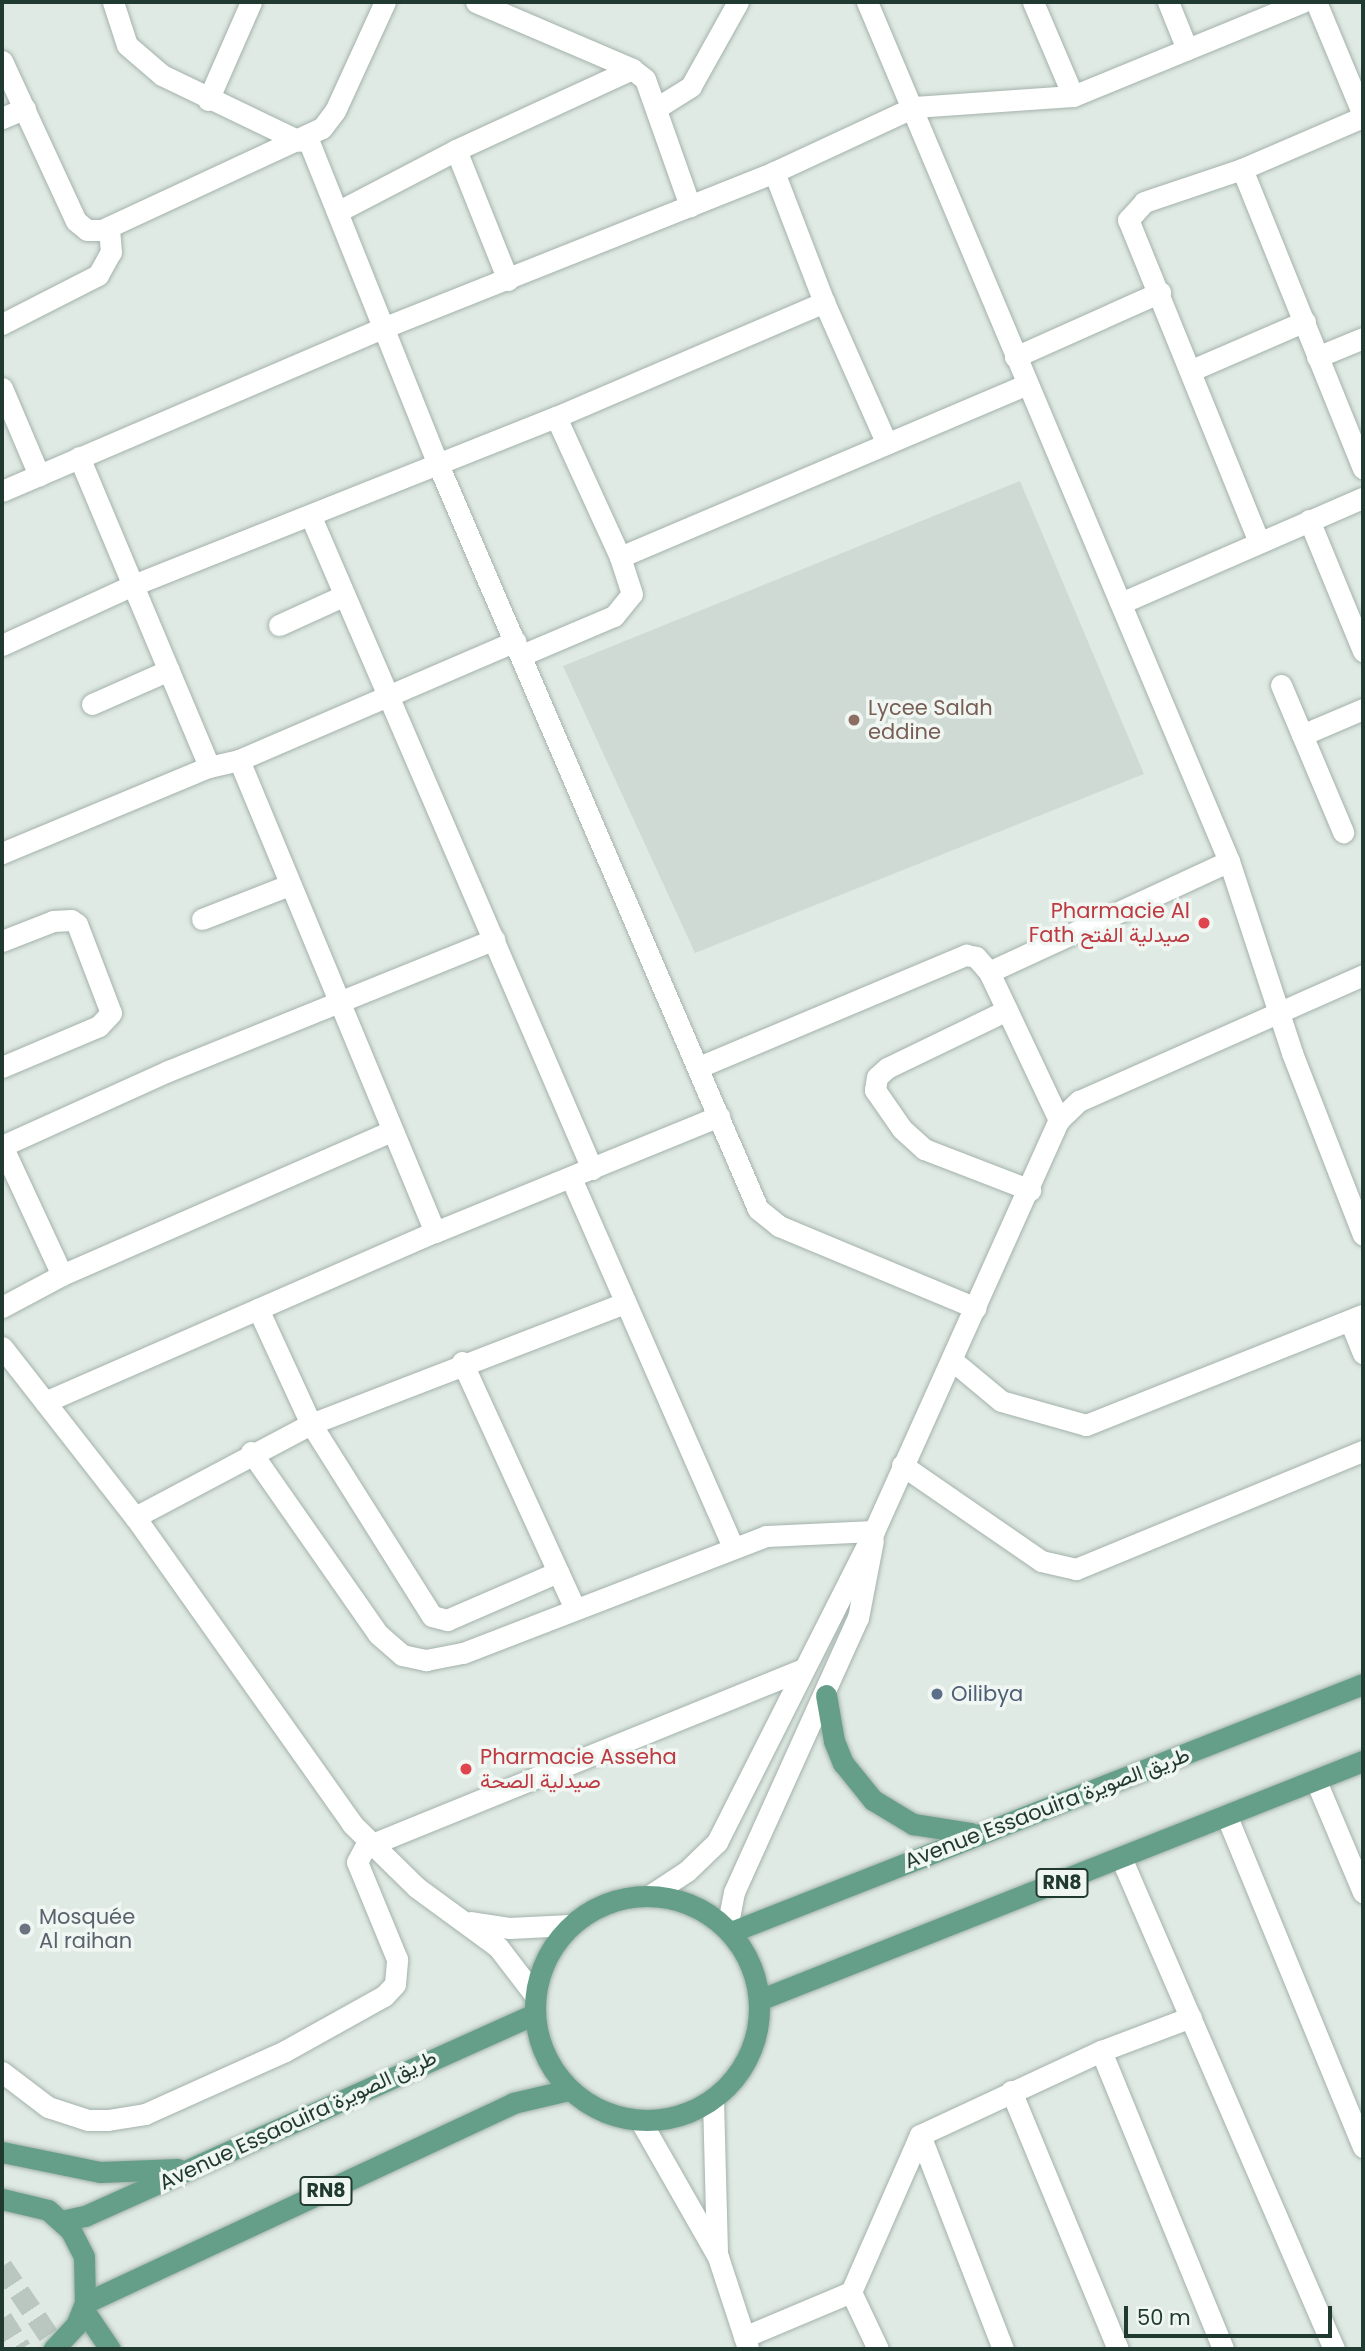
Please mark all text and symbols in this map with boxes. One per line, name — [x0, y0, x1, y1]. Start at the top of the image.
place label: Lycee Salah eddine — [868, 695, 993, 745]
marker: Lycee Salah eddine — [846, 712, 862, 728]
place label: Pharmacie Al Fath صيدلية الفتح — [1029, 898, 1190, 948]
marker: Pharmacie Al Fath صيدلية الفتح — [1196, 915, 1212, 931]
place label: Oilibya — [951, 1681, 1023, 1707]
marker: Oilibya — [929, 1686, 945, 1702]
street label: Avenue Essaouira طريق الصويرة — [901, 1742, 1193, 1874]
place label: Pharmacie Asseha صيدلية الصحة — [480, 1744, 677, 1794]
marker: Pharmacie Asseha صيدلية الصحة — [458, 1761, 474, 1777]
road number: RN8 — [1034, 1868, 1090, 1898]
place label: Mosquée Al raihan — [39, 1904, 135, 1954]
marker: Mosquée Al raihan — [17, 1921, 33, 1937]
street label: Avenue Essaouira طريق الصويرة — [155, 2045, 441, 2195]
road number: RN8 — [298, 2176, 354, 2206]
scale bar — [1127, 2292, 1335, 2336]
text: 50 m — [1137, 2303, 1191, 2332]

